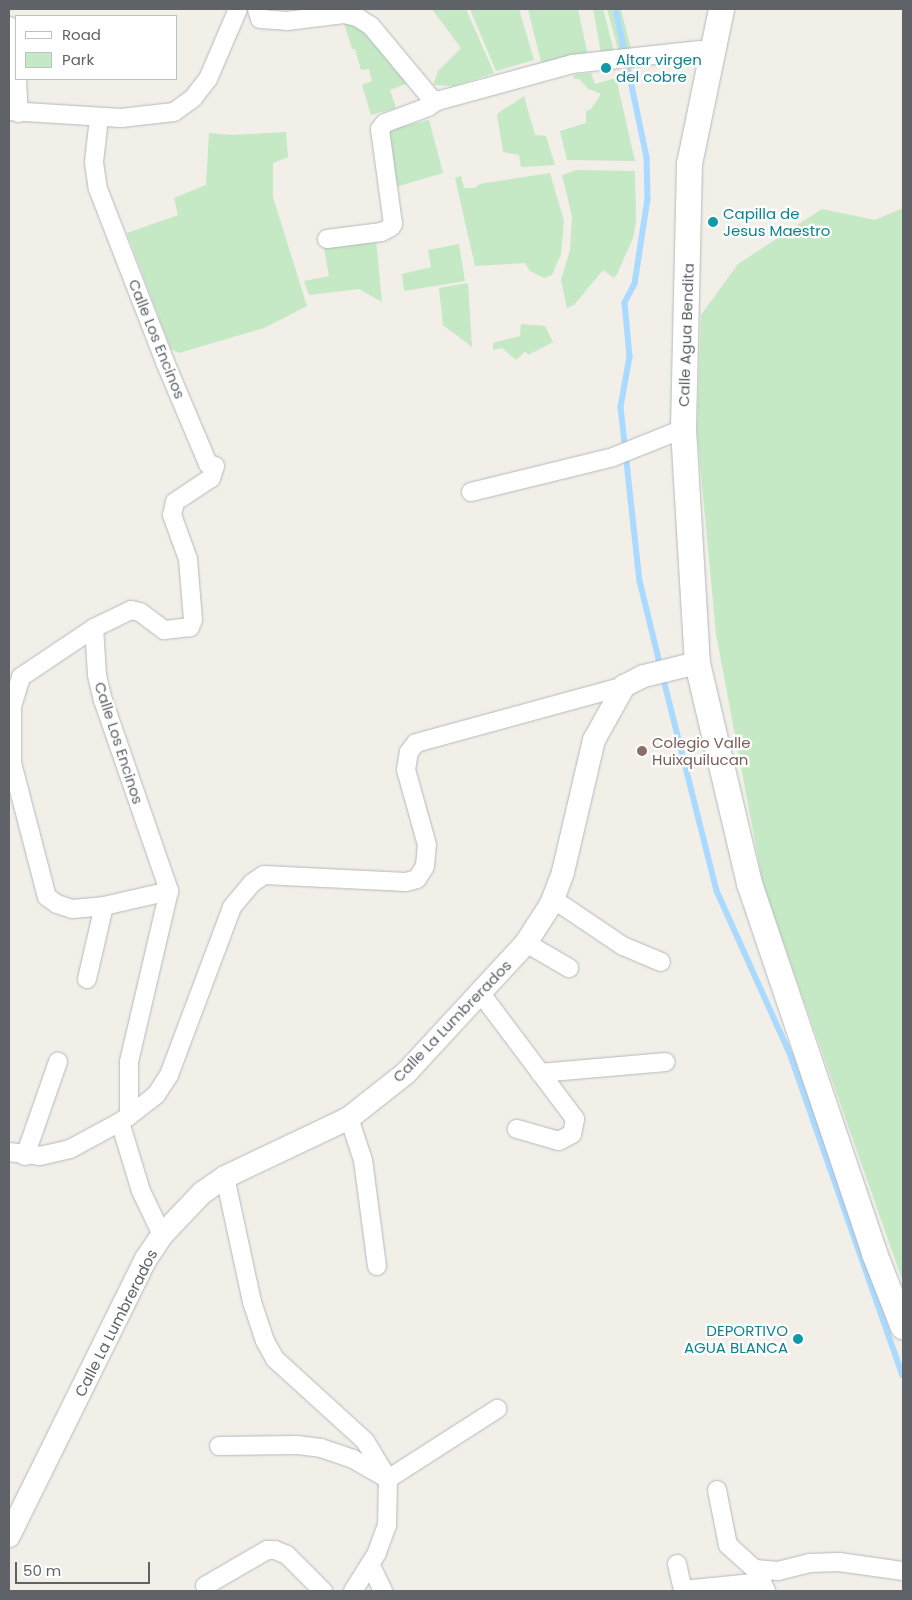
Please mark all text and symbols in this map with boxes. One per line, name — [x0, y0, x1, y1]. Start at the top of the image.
legend — [15, 15, 178, 80]
text: Road — [62, 24, 101, 45]
text: Park — [62, 49, 94, 70]
place label: Altar virgen del cobre — [616, 50, 702, 85]
marker: Altar virgen del cobre — [600, 62, 612, 74]
place label: Capilla de Jesus Maestro — [723, 204, 830, 239]
marker: Capilla de Jesus Maestro — [707, 216, 719, 228]
street label: Calle Agua Bendita — [674, 263, 698, 407]
street label: Calle Los Encinos — [125, 277, 189, 401]
street label: Calle Los Encinos — [91, 680, 147, 806]
place label: Colegio Valle Huixquilucan — [652, 733, 751, 768]
marker: Colegio Valle Huixquilucan — [636, 745, 648, 757]
street label: Calle La Lumbrerados — [389, 956, 515, 1086]
street label: Calle La Lumbrerados — [71, 1246, 161, 1400]
place label: DEPORTIVO AGUA BLANCA — [684, 1321, 788, 1356]
marker: DEPORTIVO AGUA BLANCA — [792, 1333, 804, 1345]
scale bar — [18, 1552, 152, 1584]
text: 50 m — [23, 1560, 61, 1581]

